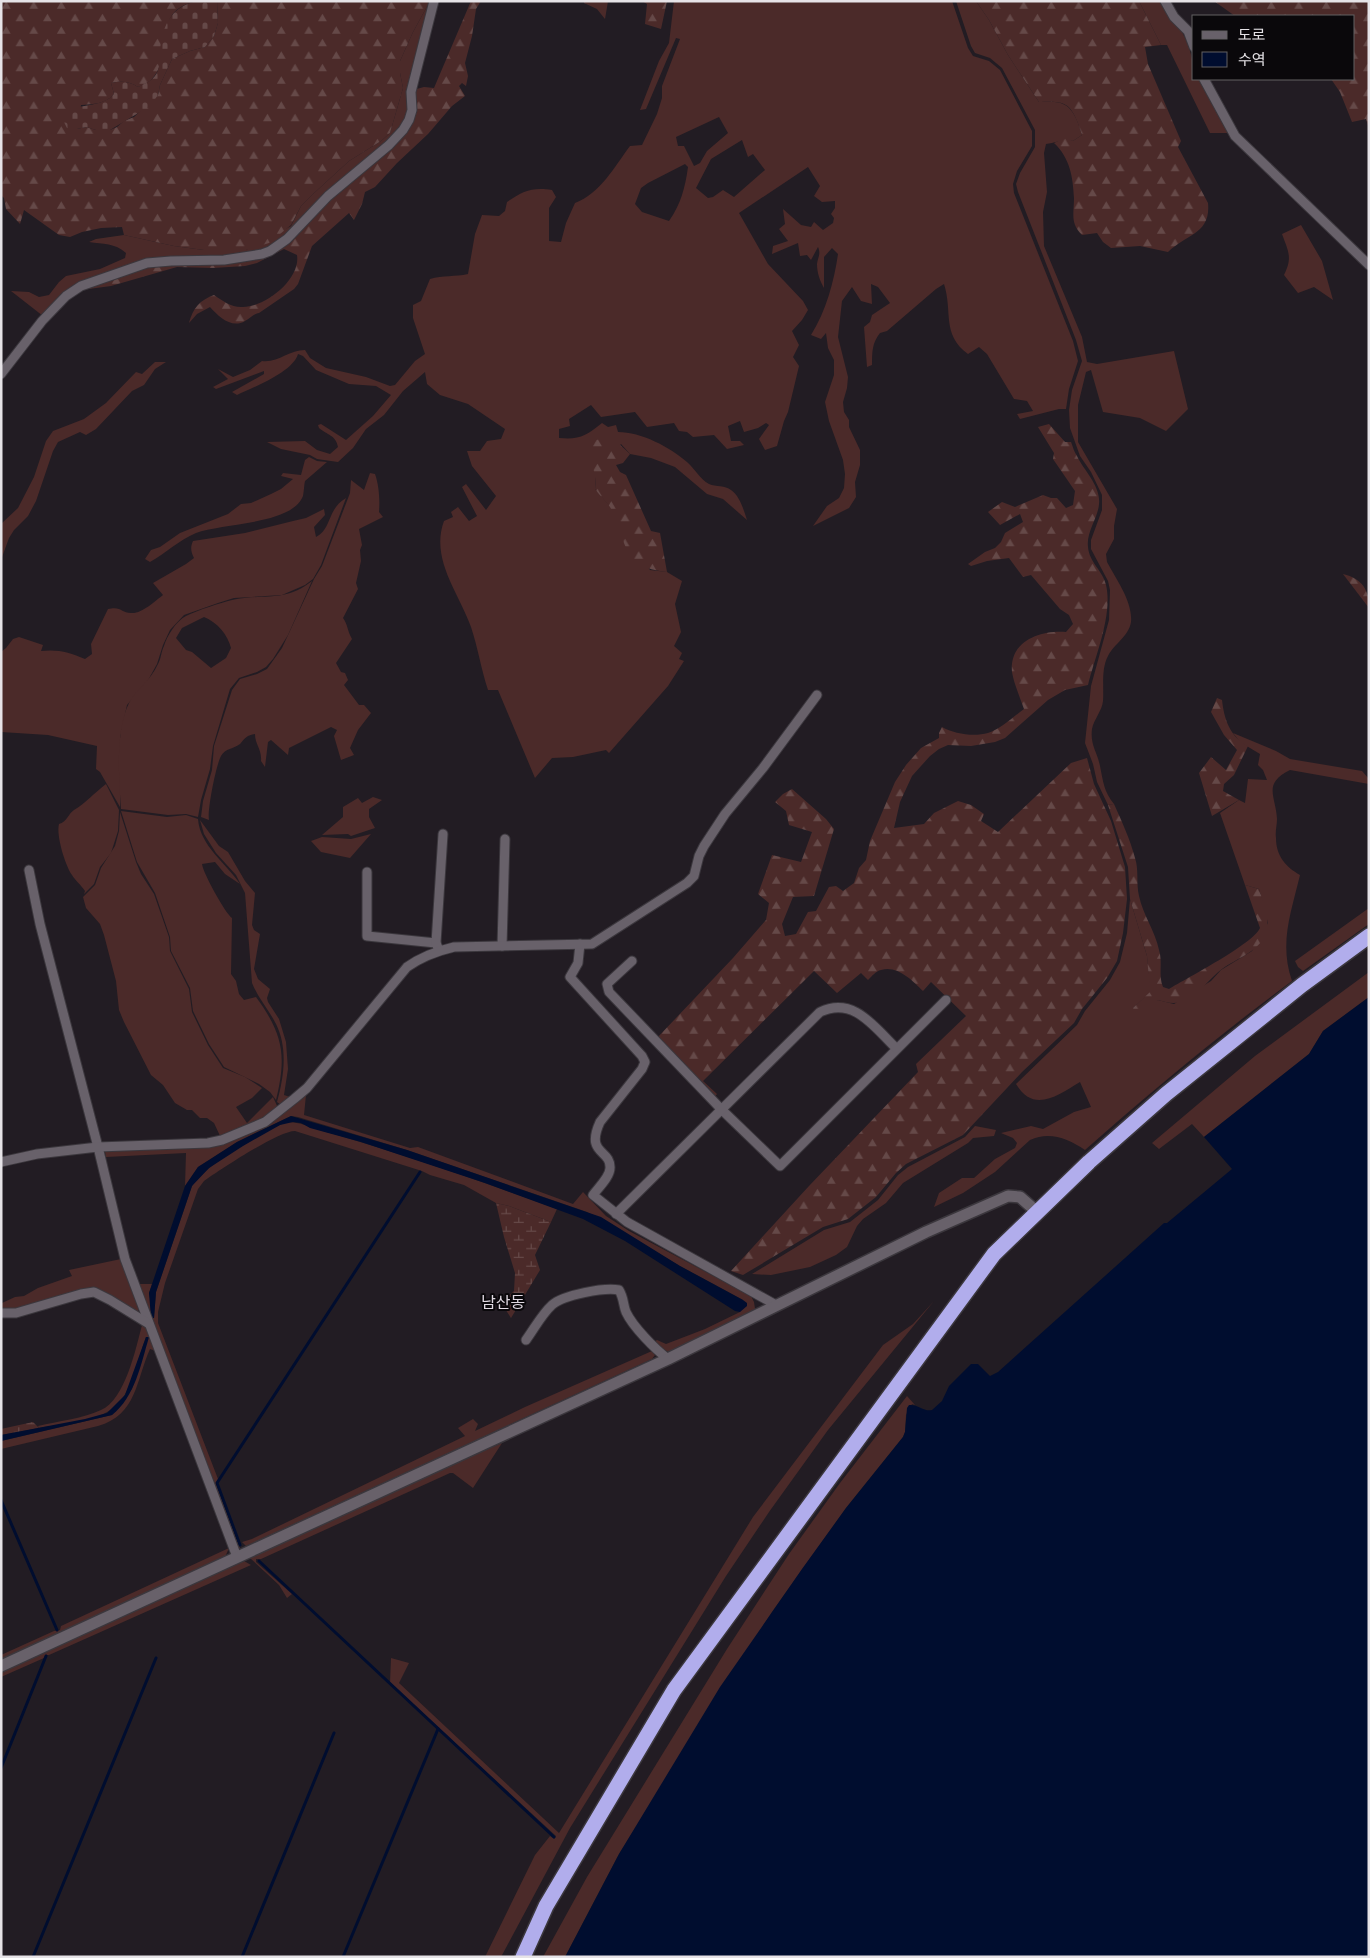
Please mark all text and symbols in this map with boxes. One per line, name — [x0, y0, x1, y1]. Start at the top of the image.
legend — [1192, 15, 1355, 80]
text: 도로 — [1238, 24, 1266, 45]
text: 수역 — [1238, 49, 1266, 70]
district label: 남산동 — [481, 1291, 525, 1313]

